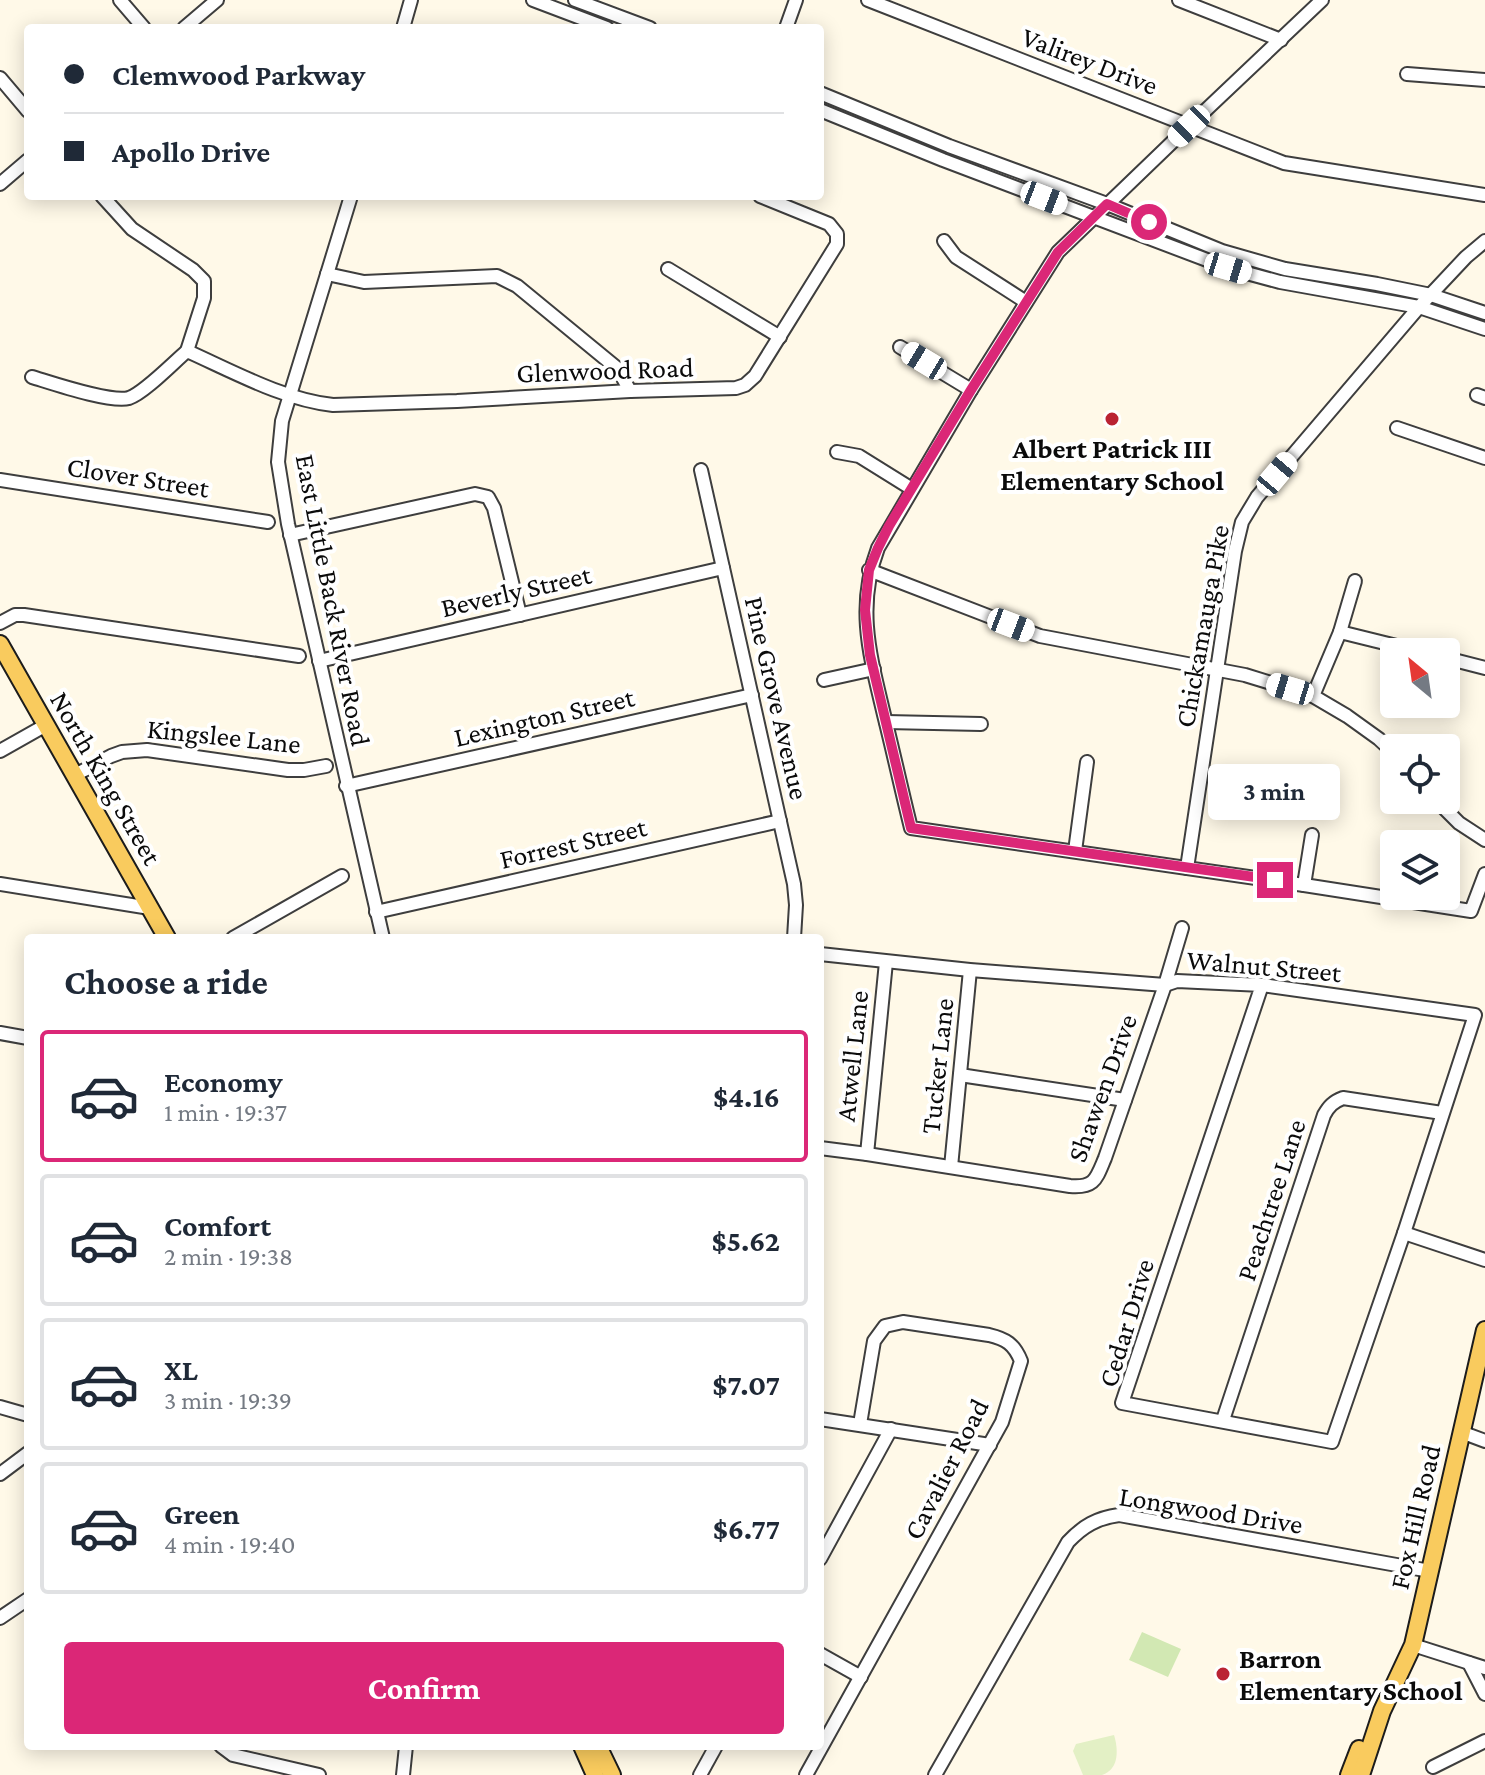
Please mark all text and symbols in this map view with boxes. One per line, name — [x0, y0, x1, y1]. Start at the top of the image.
street label: Valirey Drive — [1018, 21, 1162, 101]
text: Clemwood Parkway — [112, 58, 365, 91]
car — [1163, 101, 1215, 151]
text: Apollo Drive — [112, 135, 270, 168]
car — [1017, 178, 1071, 218]
route start — [1131, 204, 1167, 240]
car — [1202, 250, 1254, 286]
car — [897, 338, 951, 384]
street label: Glenwood Road — [516, 351, 694, 389]
marker: Albert Patrick III Elementary School — [1103, 410, 1121, 428]
place label: Albert Patrick III Elementary School — [1000, 433, 1224, 496]
car — [1252, 448, 1302, 500]
street label: Clover Street — [65, 450, 212, 504]
street label: East Little Back River Road — [289, 451, 377, 749]
street label: Chickamauga Pike — [1169, 522, 1235, 730]
street label: Beverly Street — [438, 558, 595, 623]
street label: Pine Grove Avenue — [739, 593, 815, 803]
car — [984, 605, 1038, 645]
north arrow — [1380, 638, 1460, 718]
map controls — [1380, 638, 1460, 910]
car — [1264, 671, 1316, 707]
street label: Lexington Street — [451, 681, 638, 753]
street label: North King Street — [44, 686, 168, 871]
street label: Kingslee Lane — [146, 713, 302, 759]
button: locate — [1380, 734, 1460, 814]
callout: 3 min — [1209, 764, 1341, 820]
text: 3 min — [1243, 777, 1305, 806]
street label: Forrest Street — [497, 811, 650, 875]
button: layers — [1380, 830, 1460, 910]
route end — [1257, 862, 1293, 898]
street label: Walnut Street — [1186, 944, 1343, 988]
text: Choose a ride — [64, 962, 268, 1002]
street label: Atwell Lane — [830, 989, 874, 1123]
street label: Tucker Lane — [914, 997, 960, 1135]
street label: Shawen Drive — [1061, 1010, 1143, 1166]
icon: car — [68, 1060, 140, 1132]
text: Economy — [164, 1065, 283, 1098]
text: $4.16 — [713, 1080, 780, 1113]
text: 1 min · 19:37 — [164, 1098, 287, 1127]
street label: Peachtree Lane — [1230, 1115, 1312, 1285]
icon: car — [68, 1204, 140, 1276]
text: Comfort — [164, 1209, 271, 1242]
text: $5.62 — [711, 1224, 780, 1257]
text: 2 min · 19:38 — [164, 1242, 293, 1271]
street label: Cedar Drive — [1092, 1255, 1160, 1391]
icon: car — [68, 1348, 140, 1420]
text: XL — [164, 1353, 198, 1386]
text: $7.07 — [712, 1368, 780, 1401]
text: 3 min · 19:39 — [164, 1386, 292, 1415]
street label: Cavalier Road — [897, 1393, 995, 1545]
street label: Fox Hill Road — [1383, 1441, 1447, 1592]
street label: Longwood Drive — [1117, 1480, 1305, 1540]
icon: car — [68, 1492, 140, 1564]
text: Green — [164, 1497, 240, 1530]
text: $6.77 — [713, 1512, 780, 1545]
text: 4 min · 19:40 — [164, 1530, 296, 1559]
button: Confirm — [64, 1642, 784, 1734]
place label: Barron Elementary School — [1239, 1643, 1463, 1706]
marker: Barron Elementary School — [1214, 1665, 1232, 1683]

